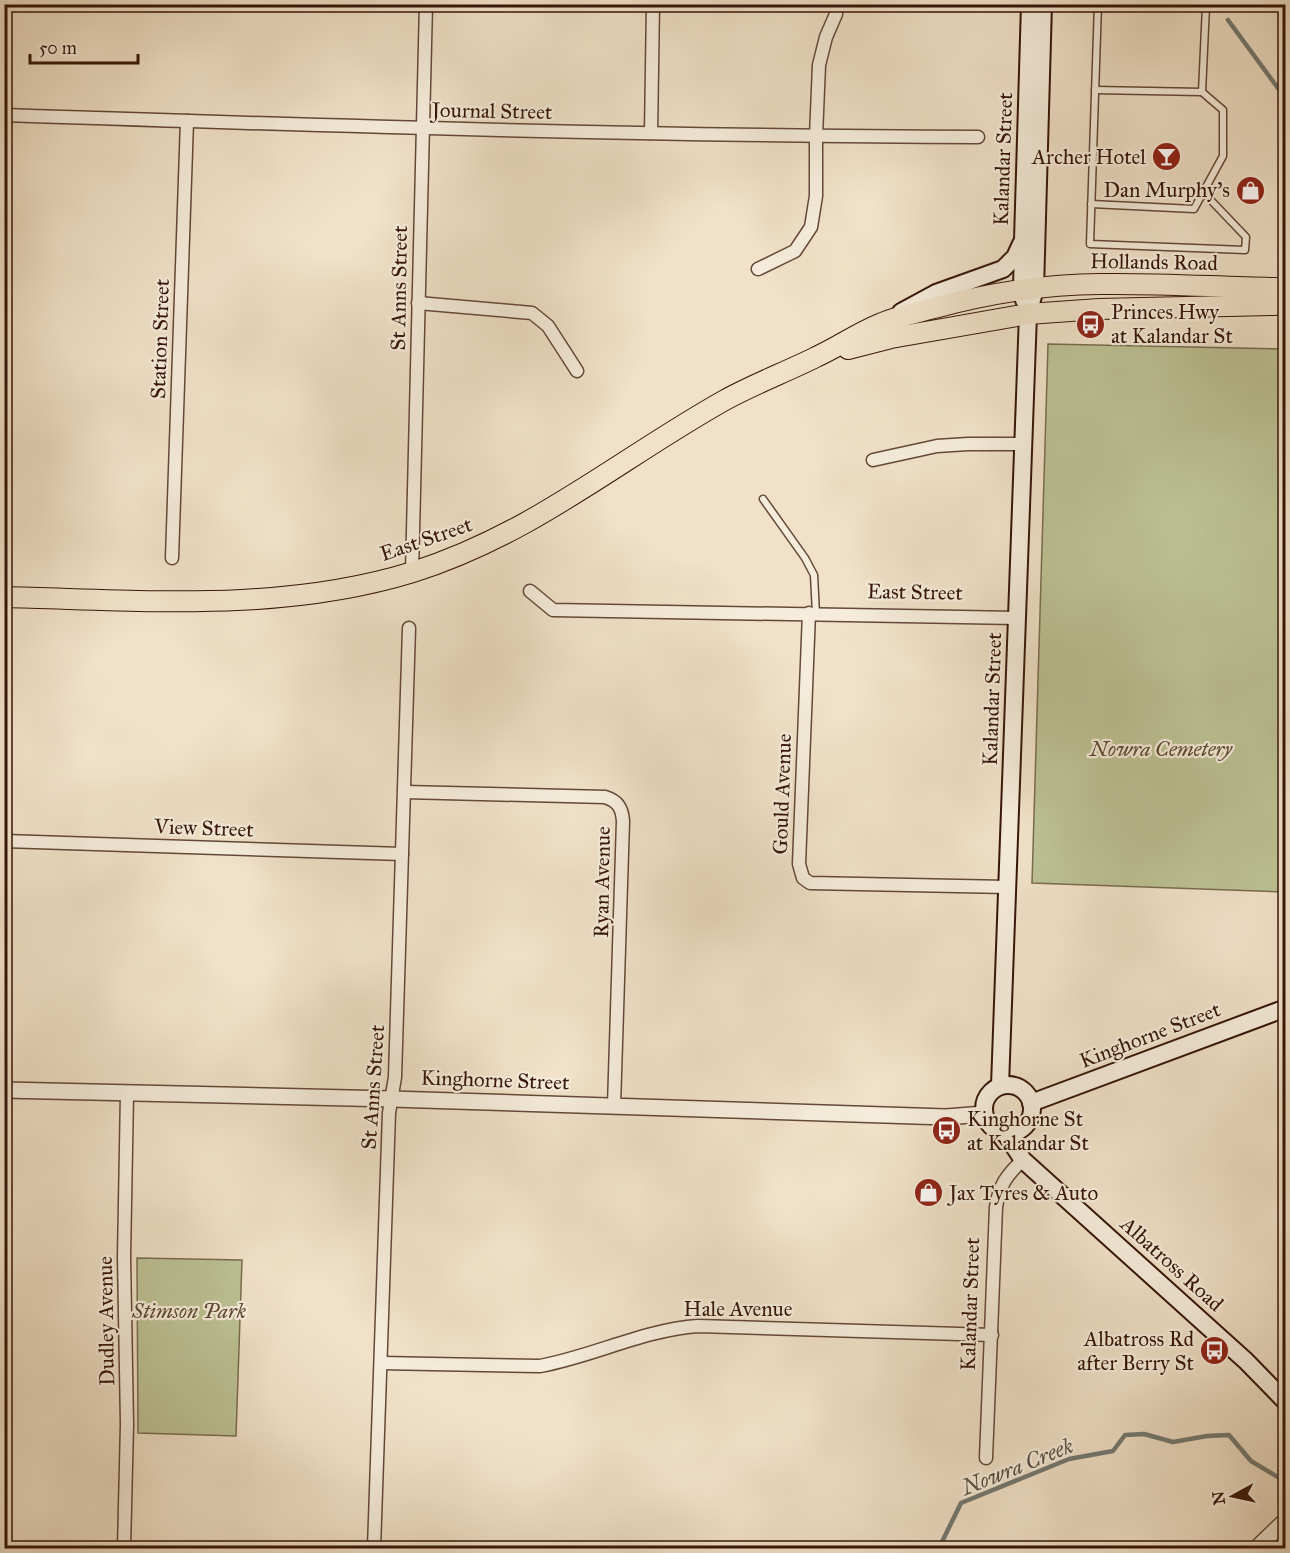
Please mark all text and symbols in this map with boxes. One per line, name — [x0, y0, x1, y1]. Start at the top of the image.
scale bar — [30, 27, 138, 65]
text: 50 m — [39, 37, 77, 59]
street label: Kalandar Street — [988, 91, 1018, 226]
street label: Journal Street — [430, 97, 553, 125]
bar icon: Archer Hotel — [1151, 141, 1183, 173]
place label: Archer Hotel — [1031, 144, 1146, 170]
shop icon: Dan Murphy's — [1235, 174, 1267, 206]
place label: Dan Murphy's — [1104, 177, 1230, 203]
street label: St Anns Street — [385, 225, 413, 351]
street label: Hollands Road — [1090, 248, 1218, 276]
street label: Station Street — [145, 278, 175, 400]
place label: Princes Hwy at Kalandar St — [1111, 299, 1233, 349]
bus stop icon: Princes Hwy at Kalandar St — [1074, 308, 1106, 340]
street label: East Street — [377, 511, 476, 567]
street label: East Street — [867, 578, 964, 606]
street label: Kalandar Street — [977, 631, 1007, 766]
street label: Gould Avenue — [767, 733, 797, 855]
park label: Nowra Cemetery — [1089, 736, 1233, 762]
street label: View Street — [153, 813, 255, 843]
street label: Ryan Avenue — [588, 826, 616, 938]
street label: Kinghorne Street — [1076, 996, 1225, 1074]
street label: St Anns Street — [356, 1023, 390, 1150]
street label: Kinghorne Street — [420, 1064, 570, 1096]
place label: Kinghorne St at Kalandar St — [967, 1106, 1089, 1156]
bus stop icon: Kinghorne St at Kalandar St — [930, 1115, 962, 1147]
shop icon: Jax Tyres & Auto — [912, 1177, 944, 1209]
place label: Jax Tyres & Auto — [947, 1180, 1098, 1206]
street label: Albatross Road — [1114, 1210, 1229, 1317]
street label: Kalandar Street — [955, 1236, 985, 1371]
street label: Dudley Avenue — [92, 1256, 120, 1386]
street label: Hale Avenue — [684, 1296, 793, 1322]
park label: Stimson Park — [131, 1298, 247, 1324]
place label: Albatross Rd after Berry St — [1077, 1326, 1195, 1376]
bus stop icon: Albatross Rd after Berry St — [1199, 1335, 1231, 1367]
water label: Nowra Creek — [956, 1432, 1077, 1502]
north arrow — [1203, 1466, 1263, 1526]
text: N — [1208, 1490, 1229, 1506]

